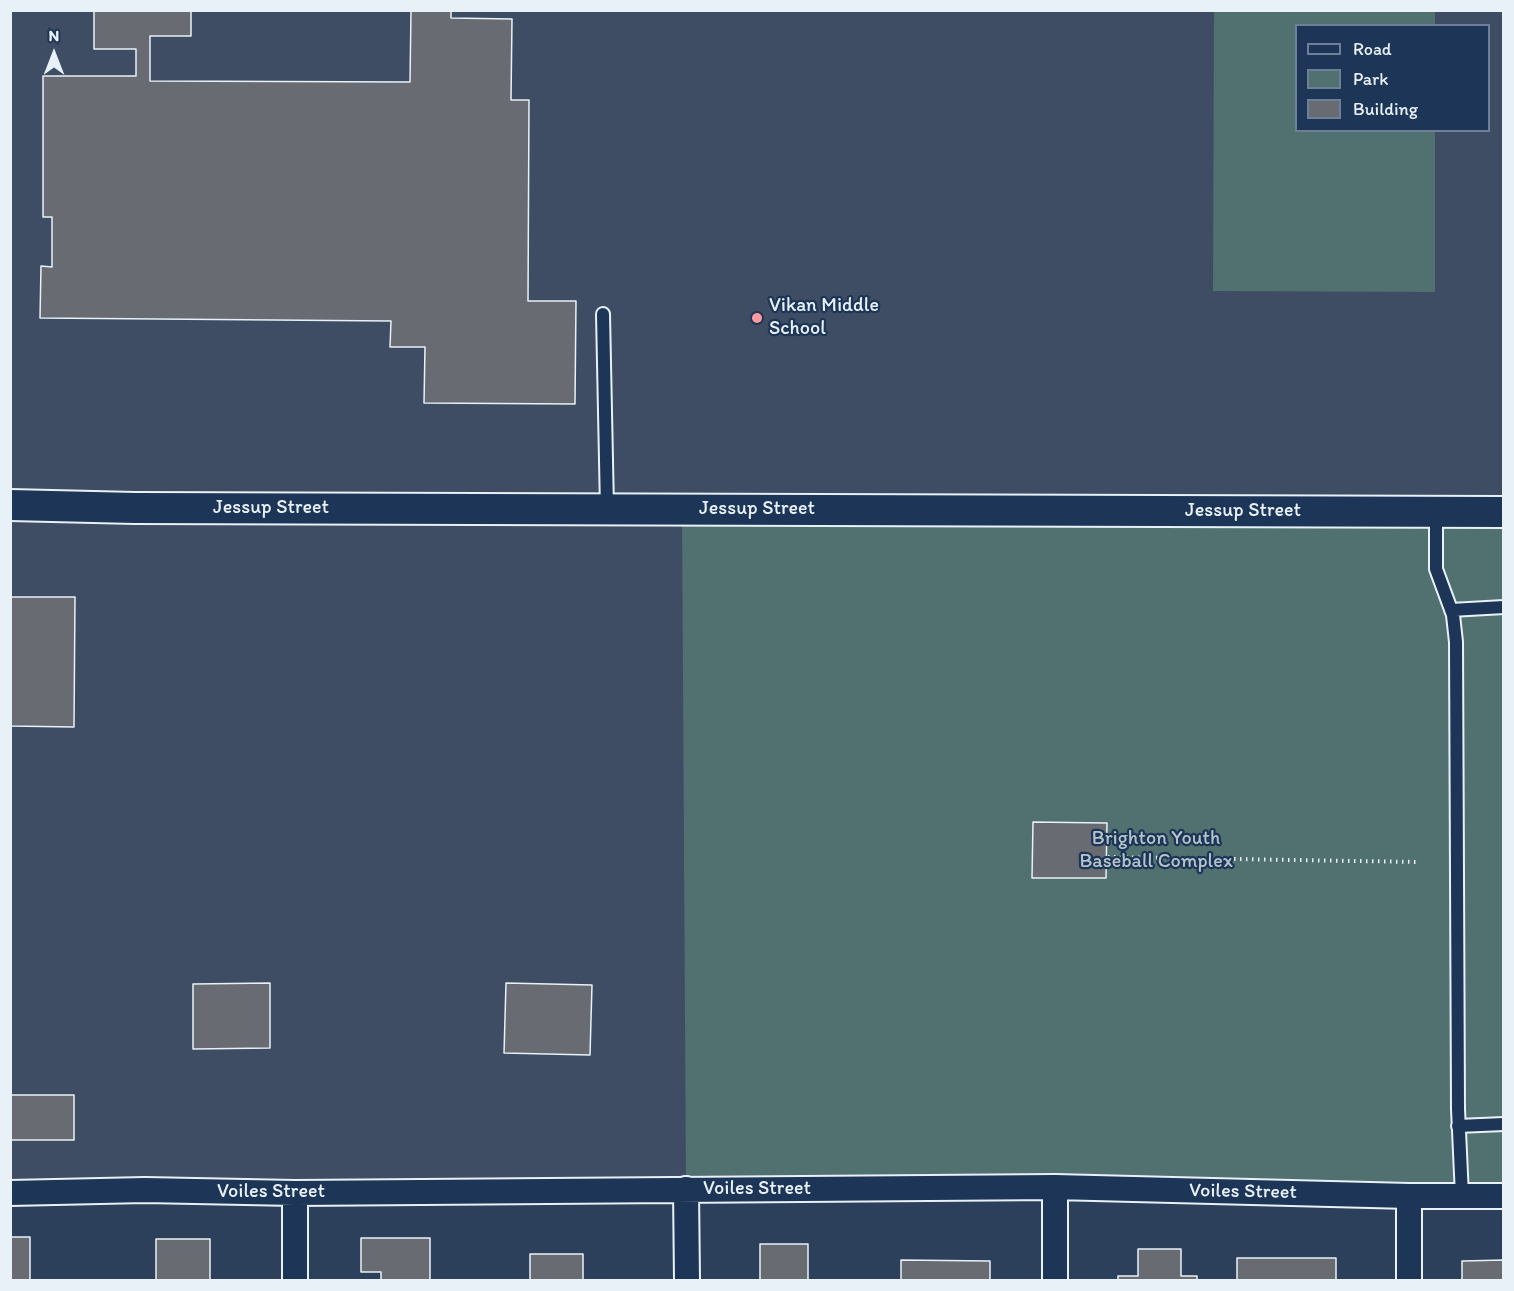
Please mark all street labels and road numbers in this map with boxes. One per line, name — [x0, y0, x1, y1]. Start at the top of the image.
street label: Jessup Street — [213, 496, 329, 520]
street label: Jessup Street — [699, 497, 815, 521]
street label: Jessup Street — [1185, 499, 1301, 523]
street label: Voiles Street — [703, 1177, 811, 1201]
street label: Voiles Street — [1189, 1179, 1297, 1205]
street label: Voiles Street — [217, 1180, 325, 1204]

